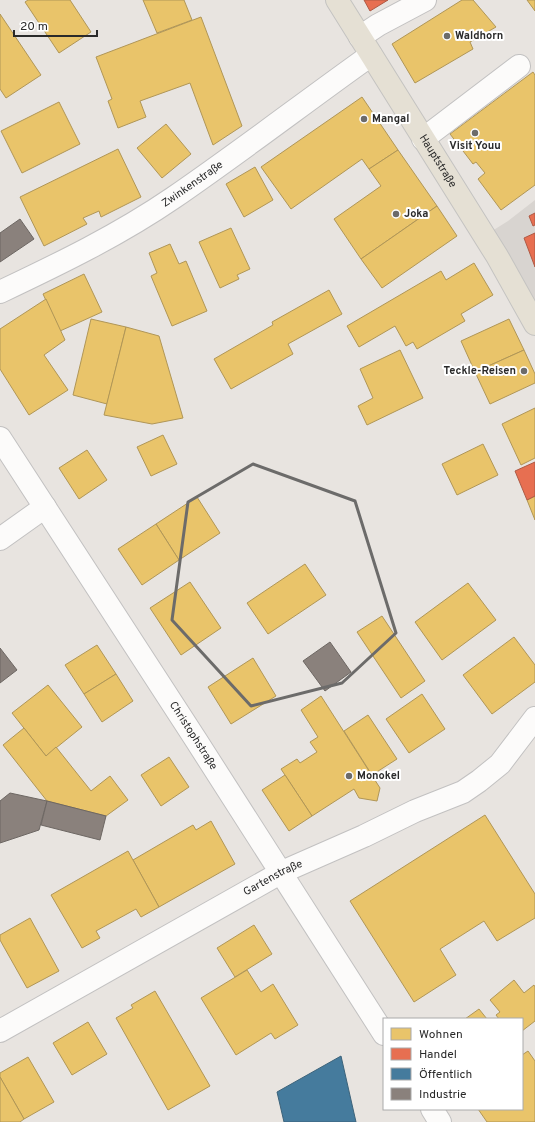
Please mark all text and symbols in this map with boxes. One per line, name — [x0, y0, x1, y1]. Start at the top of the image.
scale bar — [14, 12, 97, 38]
text: 20 m — [20, 19, 48, 35]
place label: Waldhorn — [455, 29, 503, 43]
marker: Waldhorn — [442, 31, 452, 41]
place label: Mangal — [372, 112, 409, 126]
marker: Mangal — [359, 114, 369, 124]
marker: Visit Youu — [470, 128, 480, 138]
street label: Hauptstraße — [416, 132, 460, 190]
place label: Visit Youu — [449, 139, 501, 153]
street label: Zwinkenstraße — [159, 158, 226, 211]
place label: Joka — [404, 207, 428, 221]
marker: Joka — [391, 209, 401, 219]
place label: Teckle-Reisen — [444, 364, 516, 378]
marker: Teckle-Reisen — [519, 366, 529, 376]
street label: Christophstraße — [166, 699, 220, 773]
place label: Monokel — [357, 769, 400, 783]
marker: Monokel — [344, 771, 354, 781]
street label: Gartenstraße — [241, 857, 305, 899]
legend — [383, 1018, 523, 1110]
text: Wohnen — [419, 1027, 463, 1043]
text: Handel — [419, 1047, 457, 1063]
text: Öffentlich — [419, 1067, 472, 1083]
text: Industrie — [419, 1087, 467, 1103]

